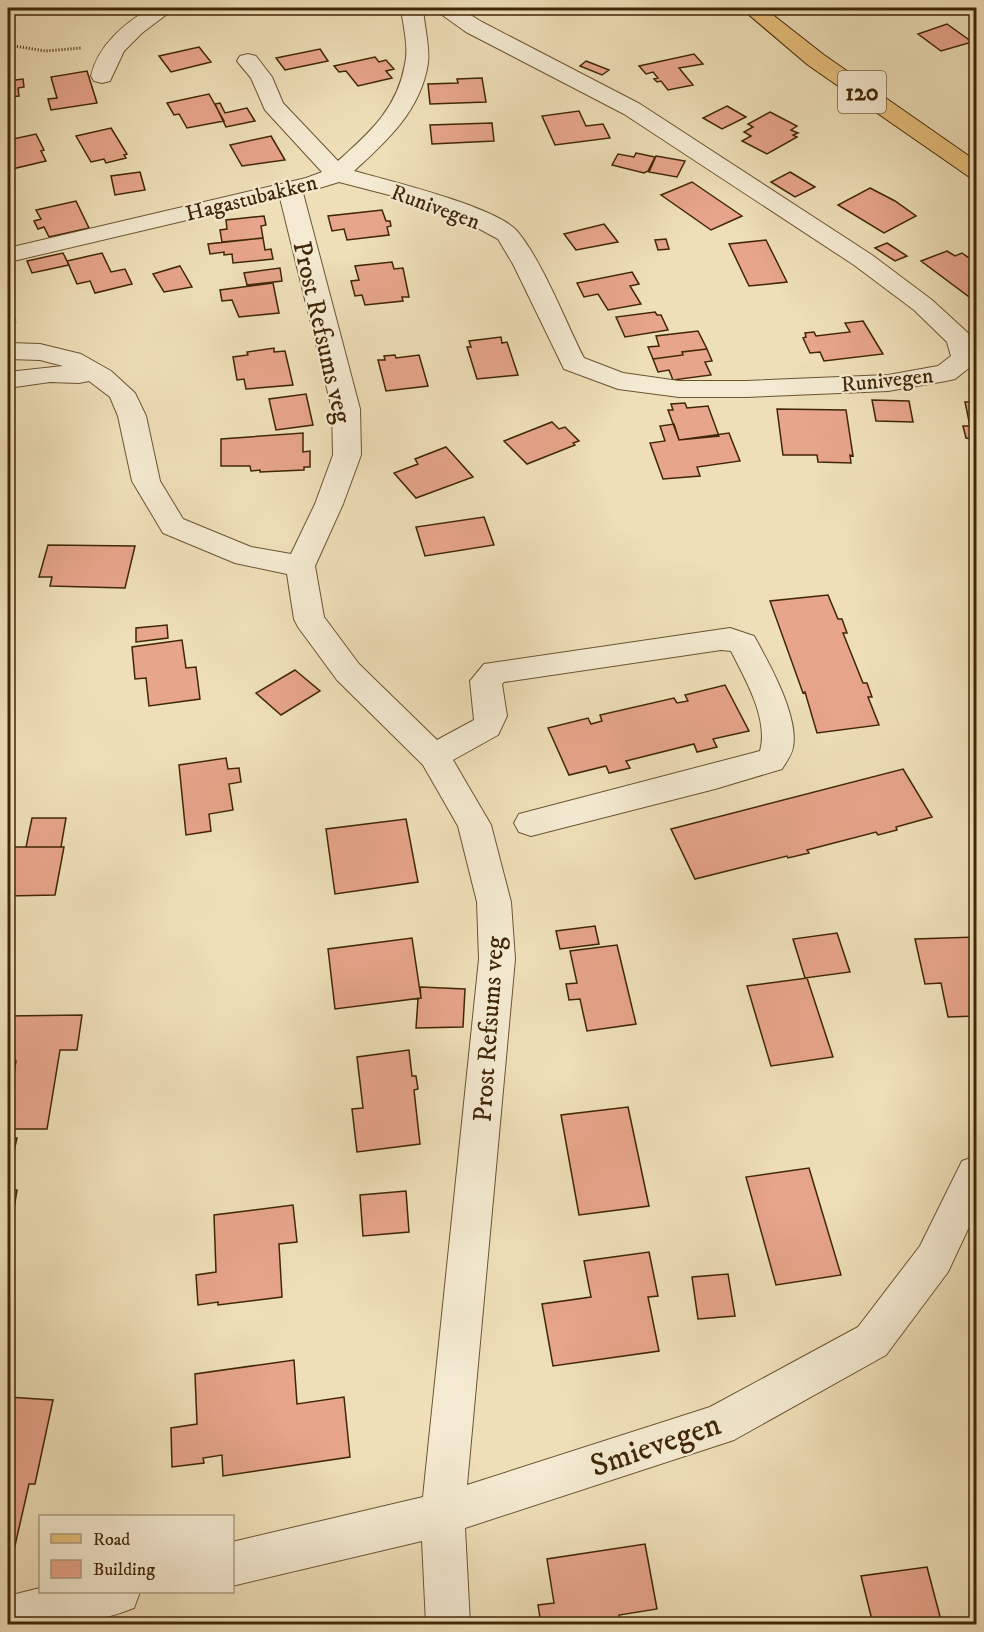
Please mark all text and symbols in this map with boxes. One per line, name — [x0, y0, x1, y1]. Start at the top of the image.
road number: 120 — [838, 71, 886, 113]
street label: Hagastubakken — [183, 169, 320, 228]
street label: Runivegen — [387, 179, 484, 236]
street label: Prost Refsums veg — [285, 238, 359, 427]
street label: Runivegen — [840, 362, 935, 399]
street label: Prost Refsums veg — [467, 935, 512, 1123]
street label: Smievegen — [585, 1405, 726, 1487]
legend — [39, 1515, 234, 1593]
text: Road — [93, 1529, 130, 1551]
text: Building — [93, 1559, 155, 1581]

